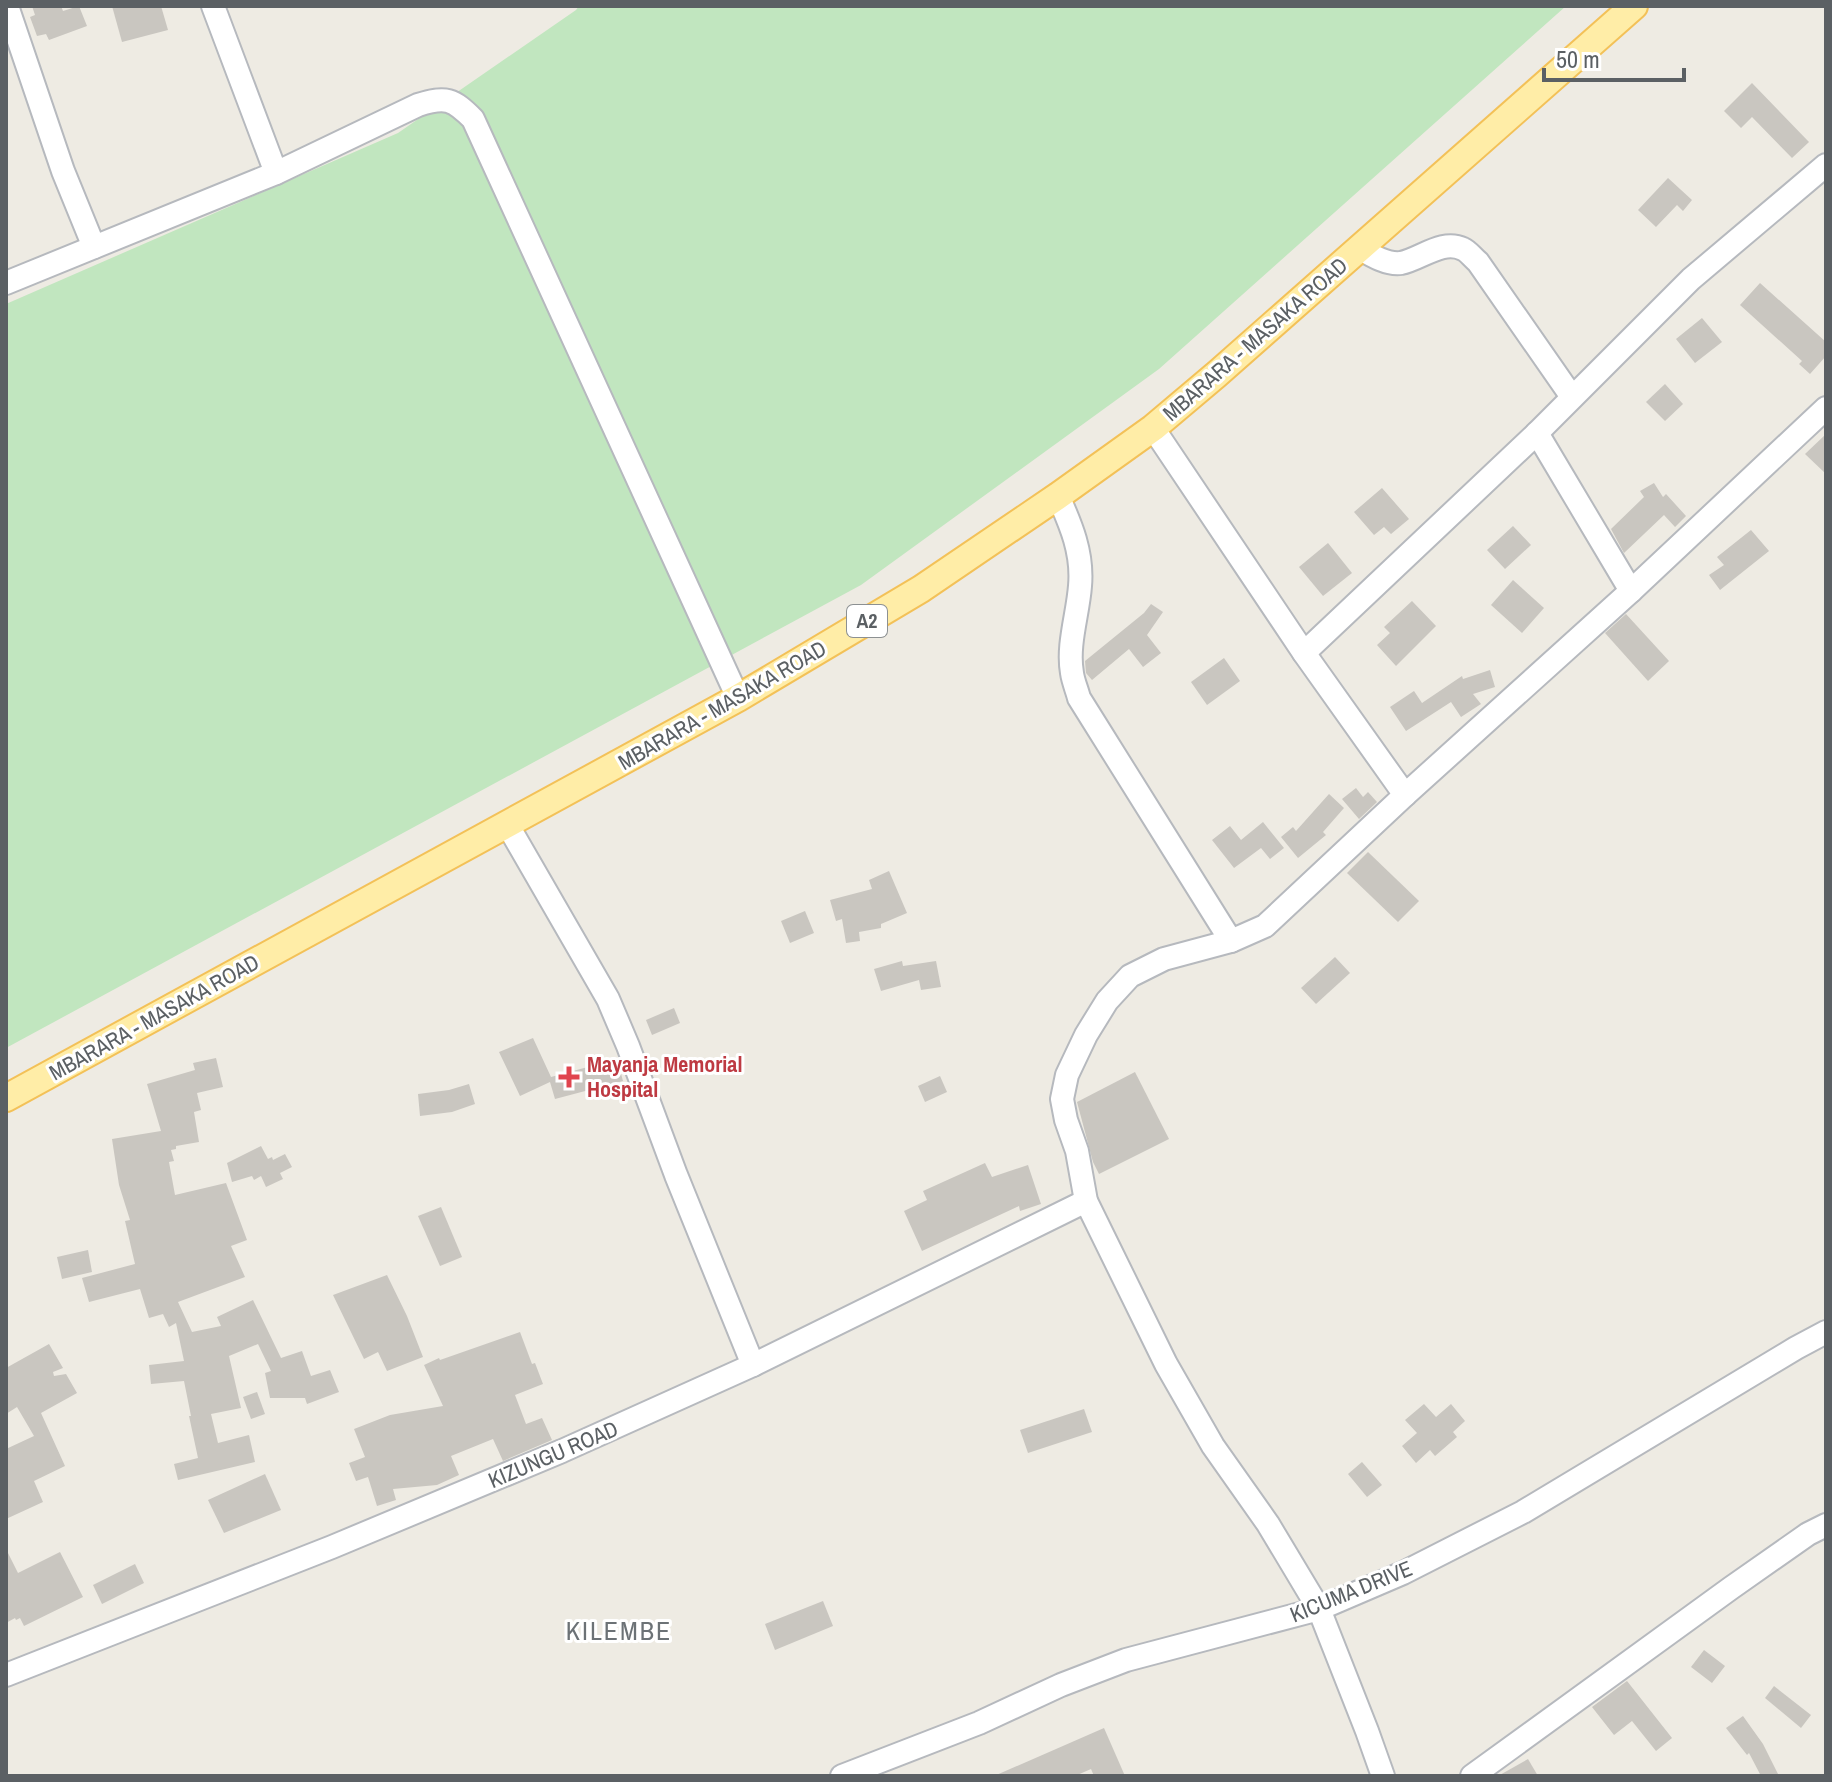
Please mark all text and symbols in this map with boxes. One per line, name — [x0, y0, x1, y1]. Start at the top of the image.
scale bar — [1544, 32, 1684, 82]
text: 50 m — [1556, 43, 1600, 75]
street label: MBARARA - MASAKA ROAD — [1156, 250, 1354, 428]
road number: A2 — [847, 605, 887, 637]
street label: MBARARA - MASAKA ROAD — [612, 633, 832, 777]
street label: MBARARA - MASAKA ROAD — [44, 947, 264, 1087]
place label: Mayanja Memorial Hospital — [587, 1049, 742, 1104]
marker: Mayanja Memorial Hospital — [558, 1066, 580, 1088]
street label: KIZUNGU ROAD — [483, 1413, 623, 1495]
street label: KICUMA DRIVE — [1285, 1553, 1417, 1629]
district label: KILEMBE — [566, 1613, 672, 1648]

